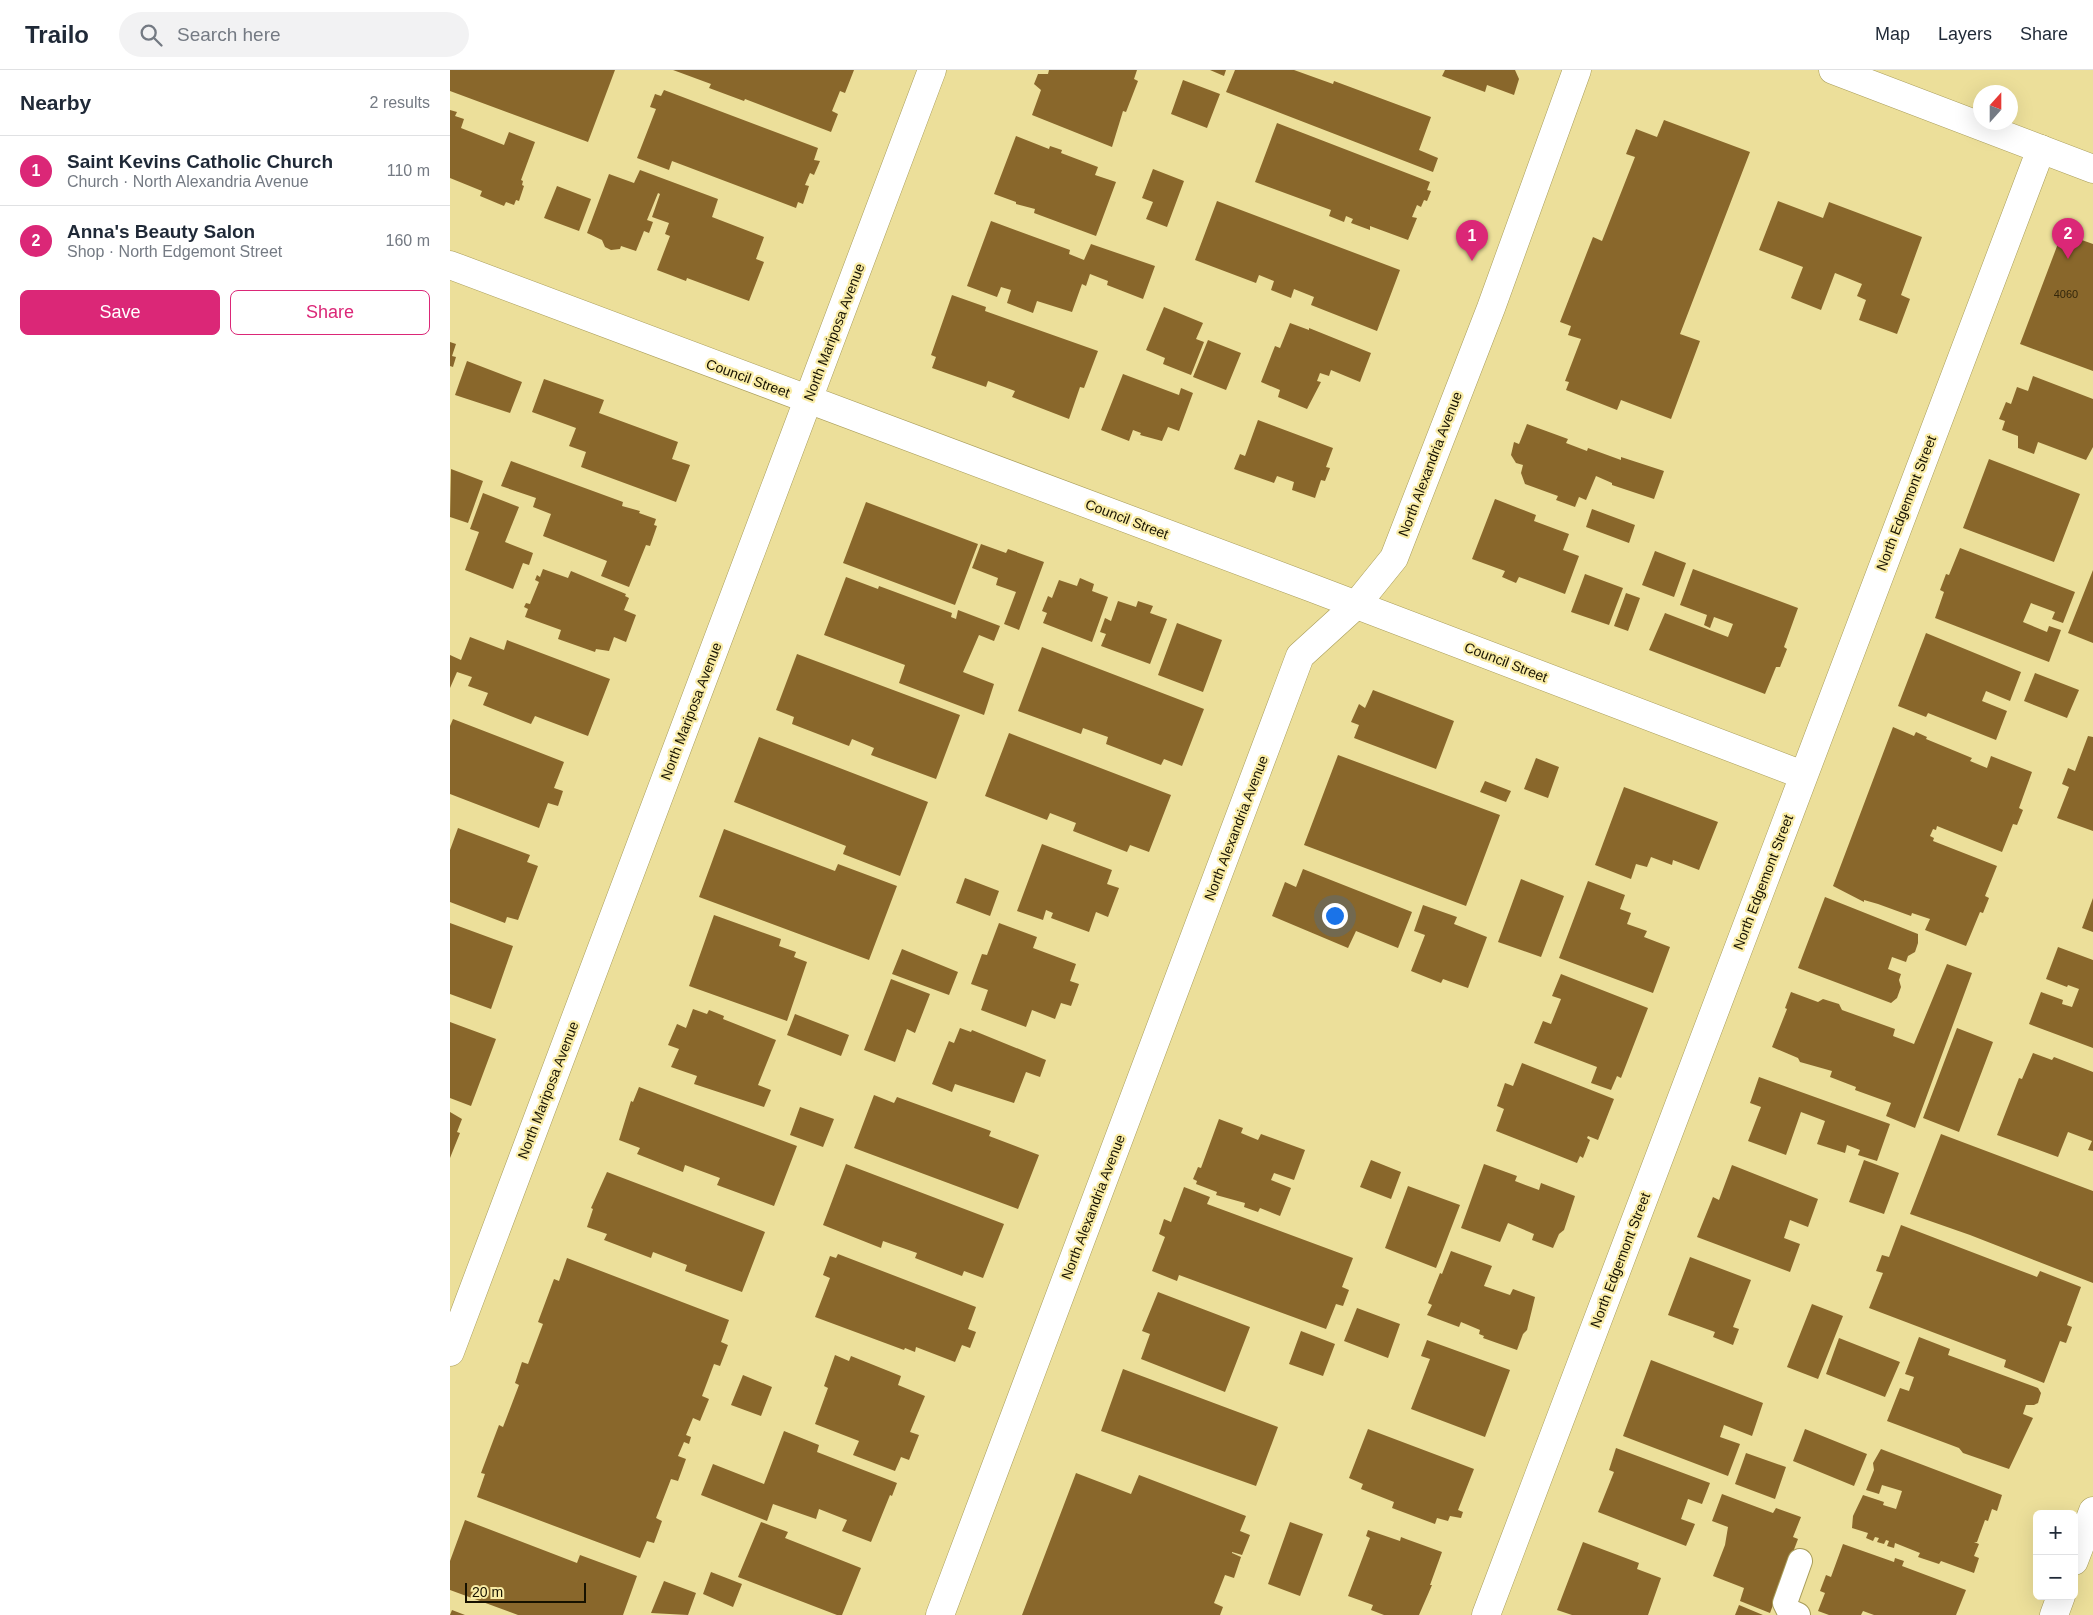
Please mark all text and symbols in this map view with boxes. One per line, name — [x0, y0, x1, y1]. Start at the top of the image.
search box — [119, 12, 469, 57]
text: Trailo — [25, 21, 89, 48]
icon: search — [137, 21, 165, 49]
text: Search here — [177, 24, 281, 45]
text: Map — [1875, 24, 1910, 44]
text: Layers — [1938, 24, 1992, 44]
text: Share — [2020, 24, 2068, 44]
north arrow — [1973, 85, 2018, 130]
text: Nearby — [20, 91, 91, 114]
text: 2 results — [370, 94, 430, 111]
text: Saint Kevins Catholic Church — [67, 151, 333, 172]
text: 1 — [32, 162, 40, 179]
text: 110 m — [387, 162, 430, 179]
text: Church · North Alexandria Avenue — [67, 173, 309, 190]
pin: 2 — [2052, 218, 2084, 259]
pin: 1 — [1456, 220, 1488, 261]
text: Anna's Beauty Salon — [67, 221, 255, 242]
text: 2 — [32, 232, 40, 249]
text: 160 m — [386, 232, 430, 249]
text: Shop · North Edgemont Street — [67, 243, 282, 260]
street label: North Mariposa Avenue — [800, 261, 868, 403]
house number: 4060 — [2054, 288, 2078, 300]
button: Save — [20, 290, 220, 335]
button: Share — [230, 290, 430, 335]
street label: Council Street — [704, 355, 792, 401]
street label: North Alexandria Avenue — [1395, 389, 1465, 539]
street label: North Edgemont Street — [1873, 433, 1939, 573]
street label: Council Street — [1083, 496, 1171, 542]
street label: Council Street — [1462, 639, 1550, 685]
street label: North Mariposa Avenue — [657, 640, 725, 782]
street label: North Alexandria Avenue — [1201, 753, 1271, 903]
street label: North Edgemont Street — [1730, 812, 1796, 952]
your location — [1322, 903, 1348, 929]
street label: North Mariposa Avenue — [514, 1019, 582, 1161]
street label: North Alexandria Avenue — [1058, 1132, 1128, 1282]
street label: North Edgemont Street — [1587, 1190, 1653, 1330]
map controls — [2033, 1510, 2078, 1600]
button: + — [2033, 1510, 2078, 1555]
button: − — [2033, 1555, 2078, 1600]
scale bar — [465, 1580, 586, 1603]
text: 20 m — [472, 1584, 503, 1600]

